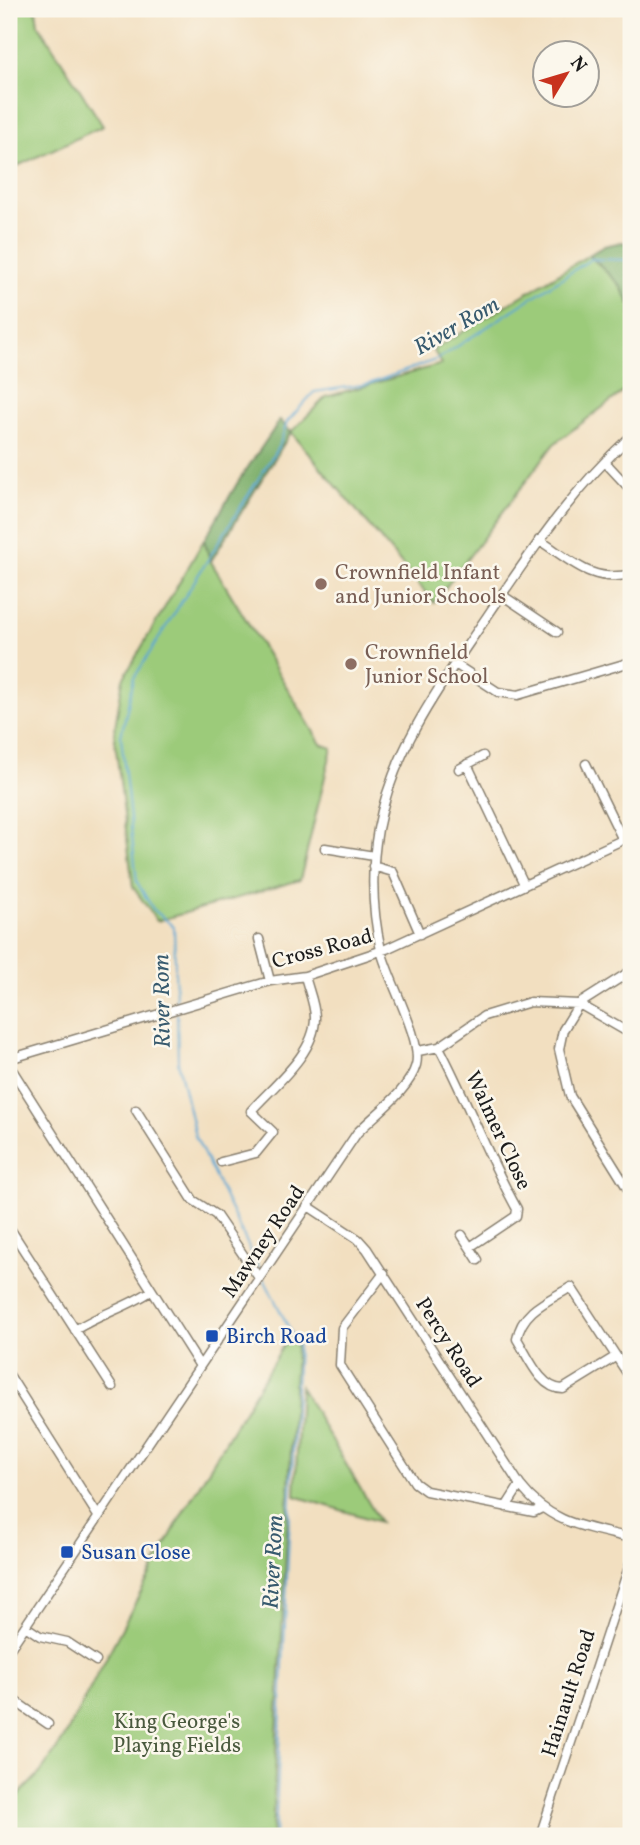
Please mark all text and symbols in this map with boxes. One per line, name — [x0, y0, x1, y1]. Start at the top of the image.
north arrow — [532, 38, 602, 108]
text: N — [563, 51, 592, 78]
water label: River Rom — [408, 289, 506, 364]
place label: Crownfield Infant and Junior Schools — [335, 559, 506, 612]
marker: Crownfield Infant and Junior Schools — [313, 576, 329, 592]
place label: Crownfield Junior School — [365, 639, 488, 692]
marker: Crownfield Junior School — [343, 656, 359, 672]
street label: Cross Road — [269, 922, 376, 977]
water label: River Rom — [146, 954, 180, 1048]
street label: Walmer Close — [457, 1067, 538, 1195]
street label: Mawney Road — [216, 1180, 313, 1304]
street label: Percy Road — [408, 1292, 488, 1394]
place label: Birch Road — [226, 1323, 327, 1352]
marker: Birch Road — [204, 1328, 220, 1344]
water label: River Rom — [256, 1514, 292, 1610]
place label: Susan Close — [81, 1539, 191, 1568]
marker: Susan Close — [59, 1544, 75, 1560]
street label: Hainault Road — [535, 1626, 604, 1761]
park label: King George's Playing Fields — [113, 1708, 241, 1761]

